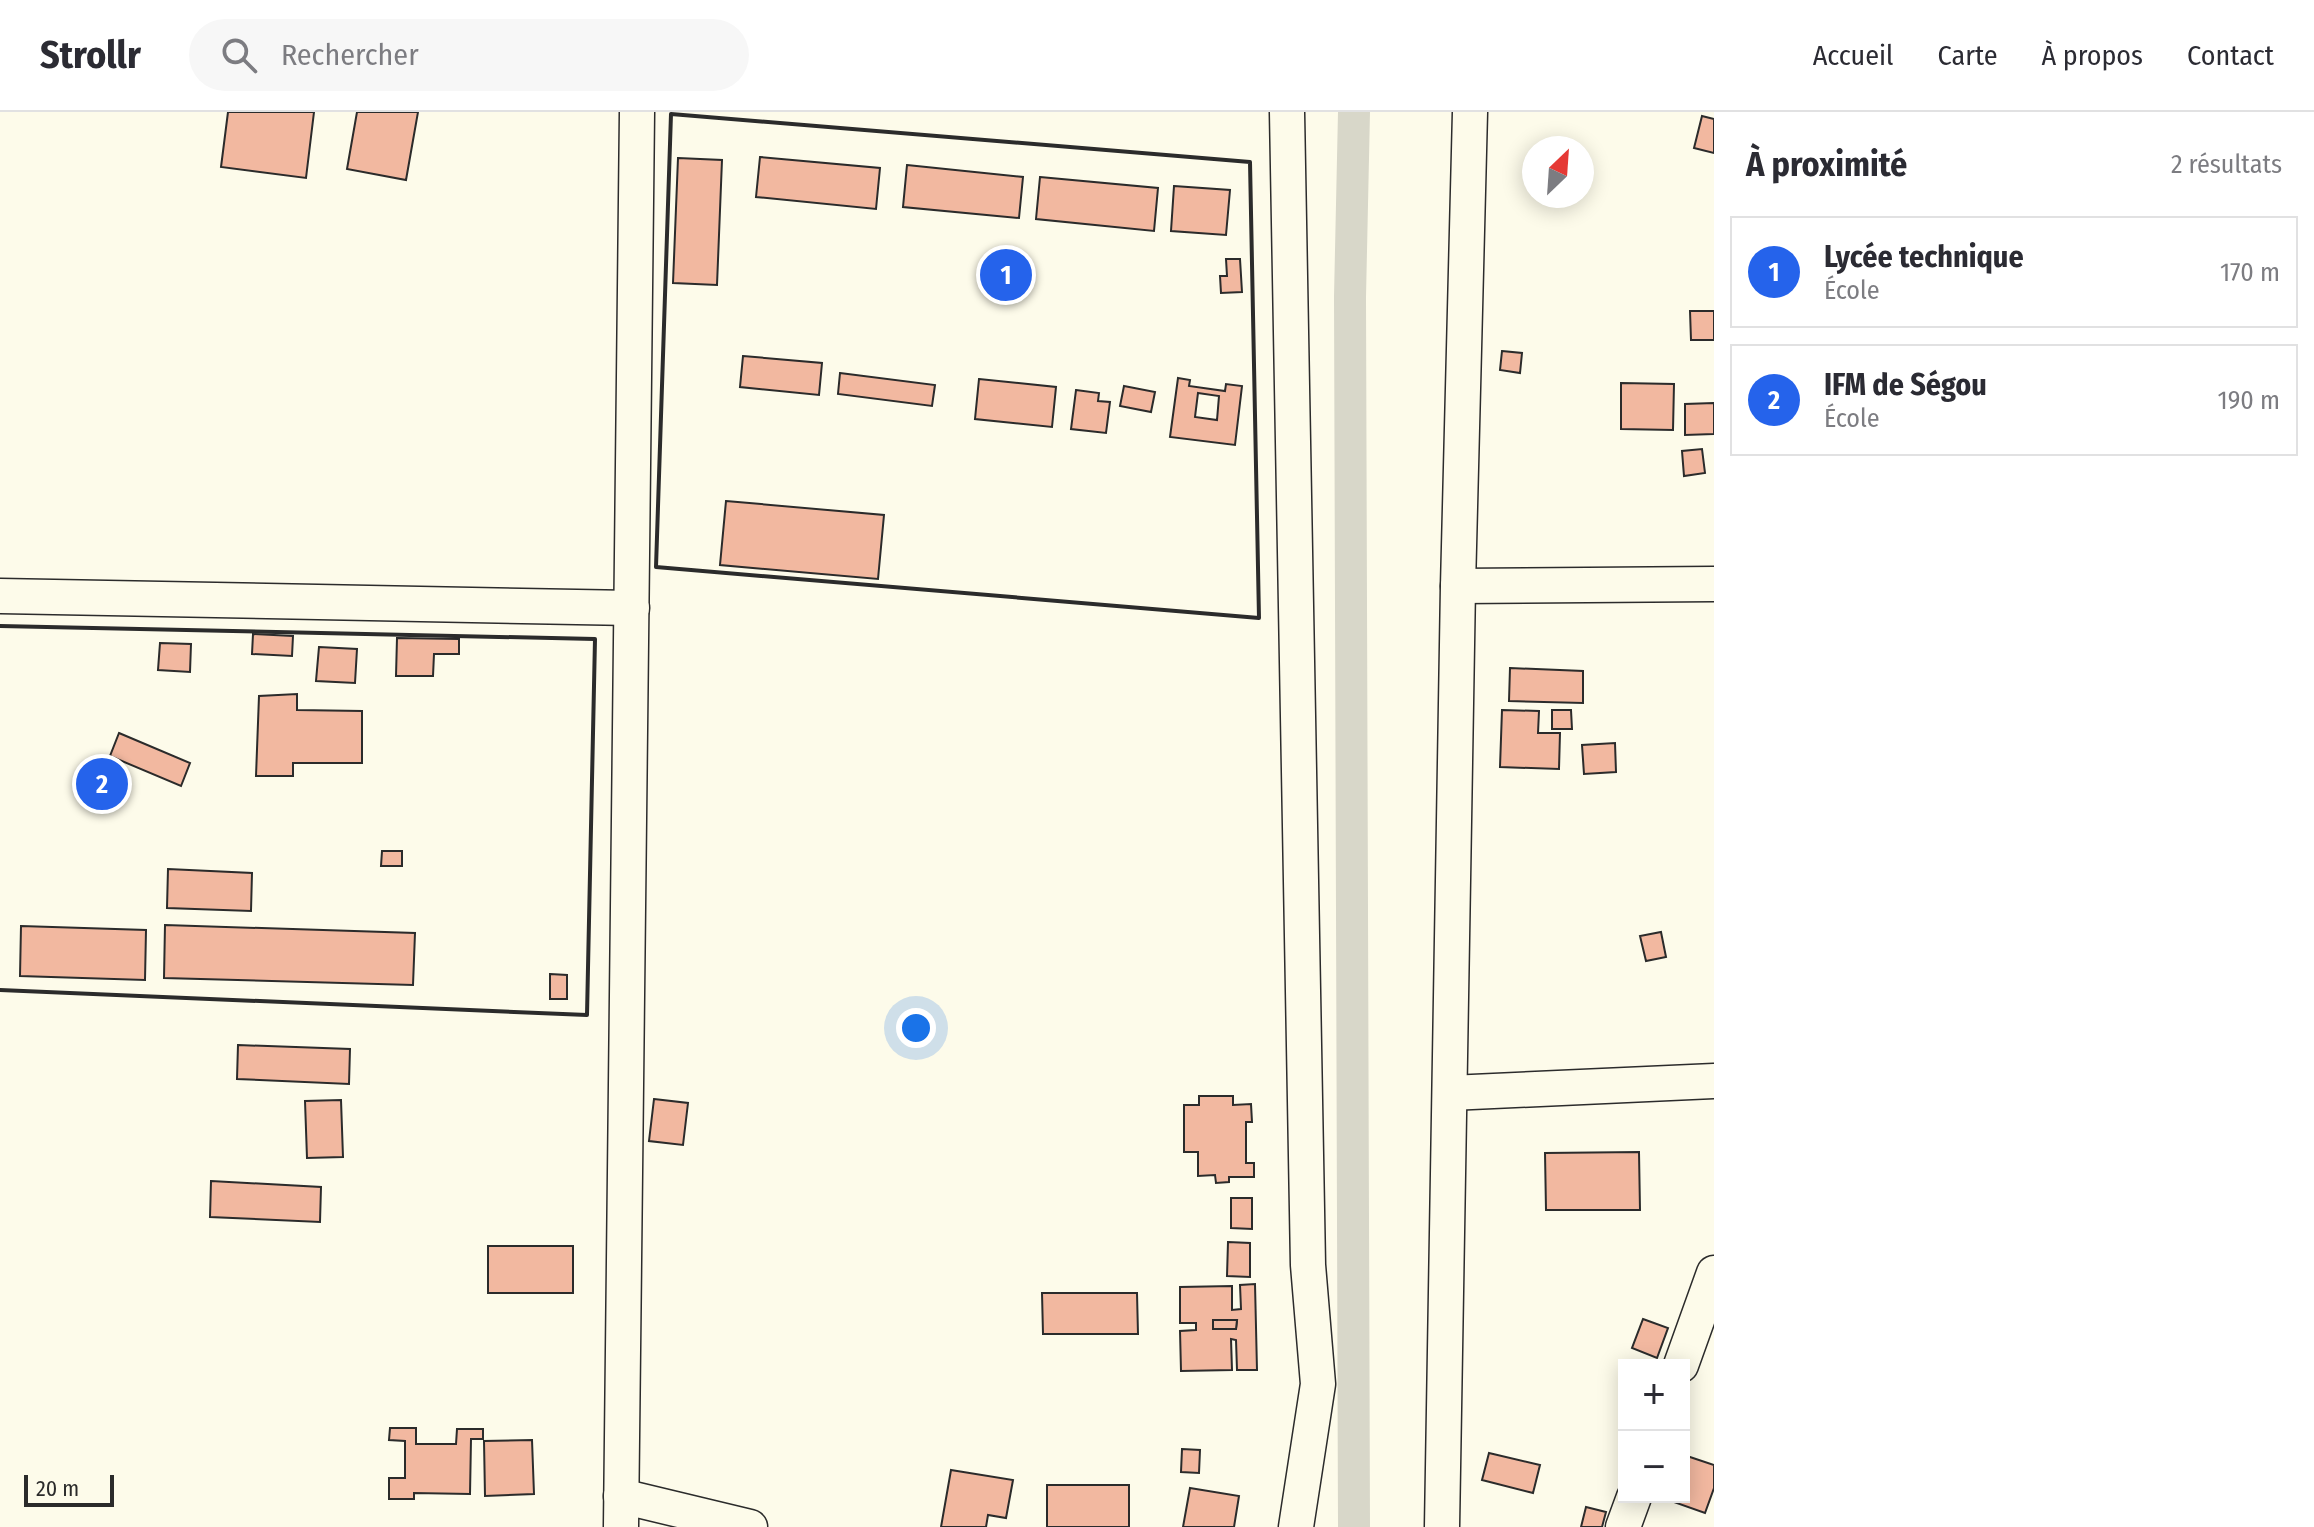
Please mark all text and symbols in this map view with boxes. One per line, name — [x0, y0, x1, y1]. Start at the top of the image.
search box — [189, 19, 749, 91]
text: Strollr — [40, 32, 141, 78]
icon: search — [217, 33, 261, 77]
text: Rechercher — [281, 37, 419, 73]
text: Accueil — [1813, 39, 1894, 72]
text: Carte — [1938, 39, 1998, 72]
text: À propos — [2042, 39, 2143, 72]
text: Contact — [2187, 39, 2274, 72]
north arrow — [1522, 136, 1594, 208]
text: À proximité — [1746, 144, 1907, 185]
text: 2 résultats — [2171, 149, 2282, 180]
text: Lycée technique — [1824, 239, 2024, 275]
pin: 1 — [980, 245, 1032, 305]
text: 1 — [1769, 257, 1780, 288]
text: 170 m — [2220, 257, 2280, 288]
text: École — [1824, 275, 1880, 306]
text: IFM de Ségou — [1824, 367, 1987, 403]
text: 2 — [1768, 385, 1780, 416]
text: 190 m — [2218, 385, 2280, 416]
text: École — [1824, 403, 1880, 434]
pin: 2 — [76, 754, 128, 814]
your location — [896, 1008, 936, 1048]
map controls — [1618, 1359, 1690, 1503]
button: + — [1618, 1359, 1690, 1431]
button: − — [1618, 1431, 1690, 1503]
scale bar — [24, 1471, 114, 1507]
text: 20 m — [36, 1475, 79, 1502]

